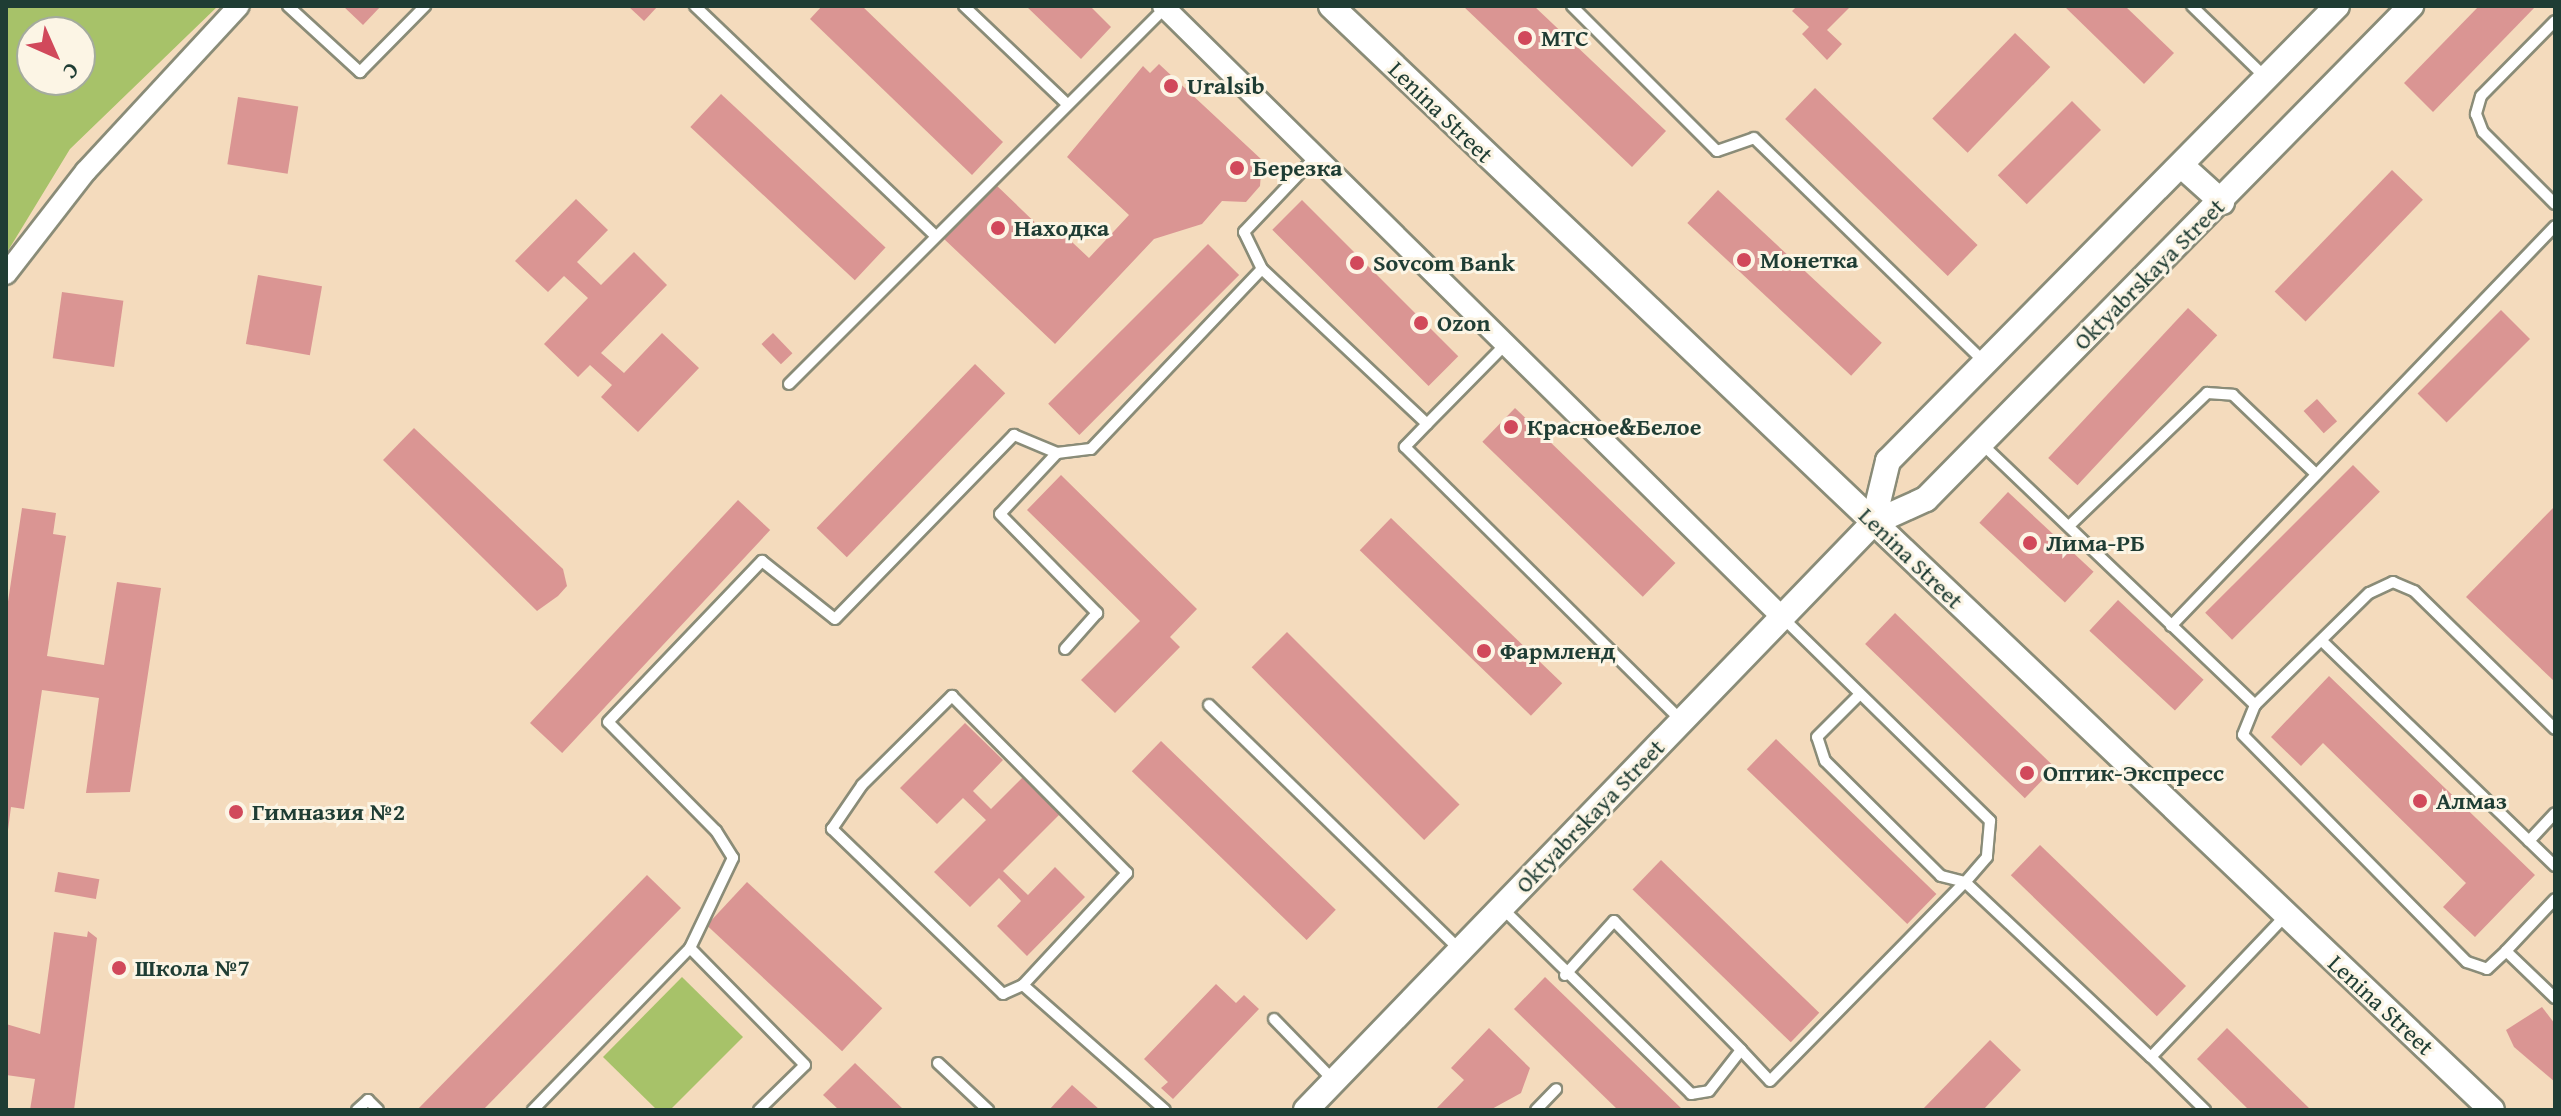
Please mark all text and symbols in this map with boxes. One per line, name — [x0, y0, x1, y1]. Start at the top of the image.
north arrow — [16, 16, 96, 96]
place label: МТС — [1541, 24, 1589, 52]
marker: МТС — [1516, 29, 1534, 47]
street label: Lenina Street — [1383, 55, 1499, 169]
text: С — [56, 56, 87, 87]
place label: Uralsib — [1187, 72, 1265, 100]
marker: Uralsib — [1162, 77, 1180, 95]
place label: Березка — [1253, 154, 1343, 182]
marker: Березка — [1228, 159, 1246, 177]
street label: Oktyabrskaya Street — [2067, 192, 2231, 356]
place label: Находка — [1014, 214, 1109, 242]
marker: Находка — [989, 219, 1007, 237]
place label: Монетка — [1760, 246, 1858, 274]
place label: Sovcom Bank — [1373, 249, 1515, 277]
marker: Монетка — [1735, 251, 1753, 269]
marker: Sovcom Bank — [1348, 254, 1366, 272]
place label: Ozon — [1437, 309, 1490, 337]
marker: Ozon — [1412, 314, 1430, 332]
place label: Красное&Белое — [1527, 413, 1701, 441]
marker: Красное&Белое — [1502, 418, 1520, 436]
street label: Lenina Street — [1853, 501, 1969, 615]
place label: Лима-РБ — [2046, 529, 2145, 557]
marker: Лима-РБ — [2021, 534, 2039, 552]
place label: Фармленд — [1500, 637, 1616, 665]
marker: Фармленд — [1475, 642, 1493, 660]
street label: Oktyabrskaya Street — [1509, 733, 1671, 899]
place label: Оптик-Экспресс — [2043, 759, 2224, 787]
marker: Оптик-Экспресс — [2018, 764, 2036, 782]
place label: Алмаз — [2436, 787, 2507, 815]
marker: Алмаз — [2411, 792, 2429, 810]
place label: Гимназия №2 — [252, 798, 405, 826]
marker: Гимназия №2 — [227, 803, 245, 821]
street label: Lenina Street — [2322, 949, 2440, 1061]
place label: Школа №7 — [135, 954, 250, 982]
marker: Школа №7 — [110, 959, 128, 977]

